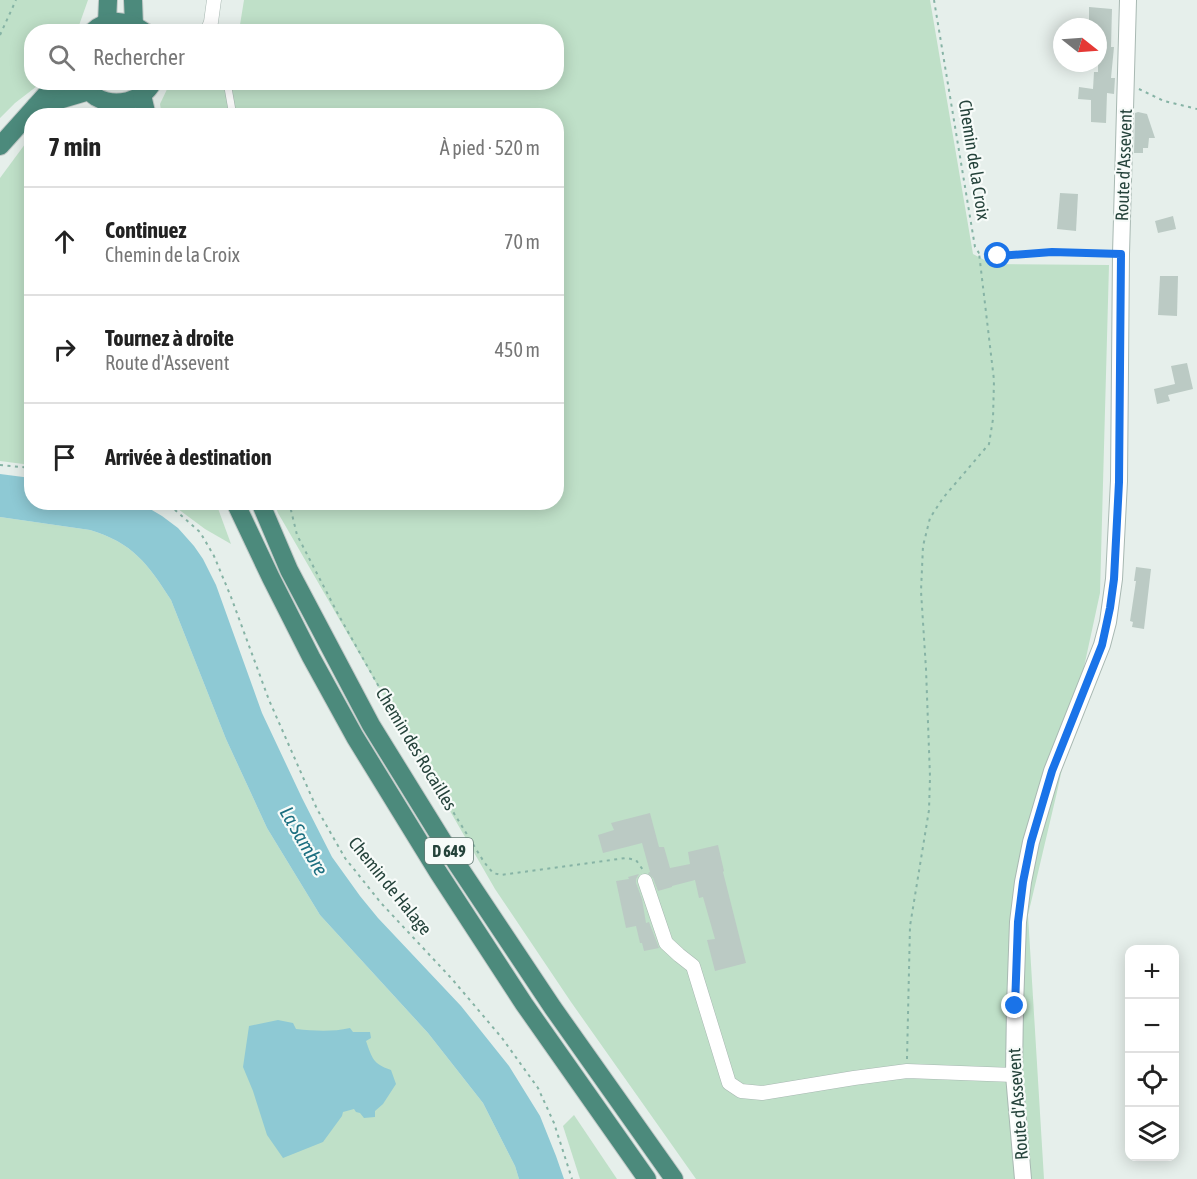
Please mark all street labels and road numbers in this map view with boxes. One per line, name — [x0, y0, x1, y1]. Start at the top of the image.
street label: Chemin de la Croix — [955, 98, 994, 221]
street label: Route d'Assevent — [1111, 109, 1136, 221]
street label: Chemin des Rocailles — [372, 684, 461, 814]
street label: Chemin de Halage — [344, 832, 436, 939]
road number: D 649 — [425, 838, 473, 864]
street label: Route d'Assevent — [1003, 1047, 1032, 1161]

